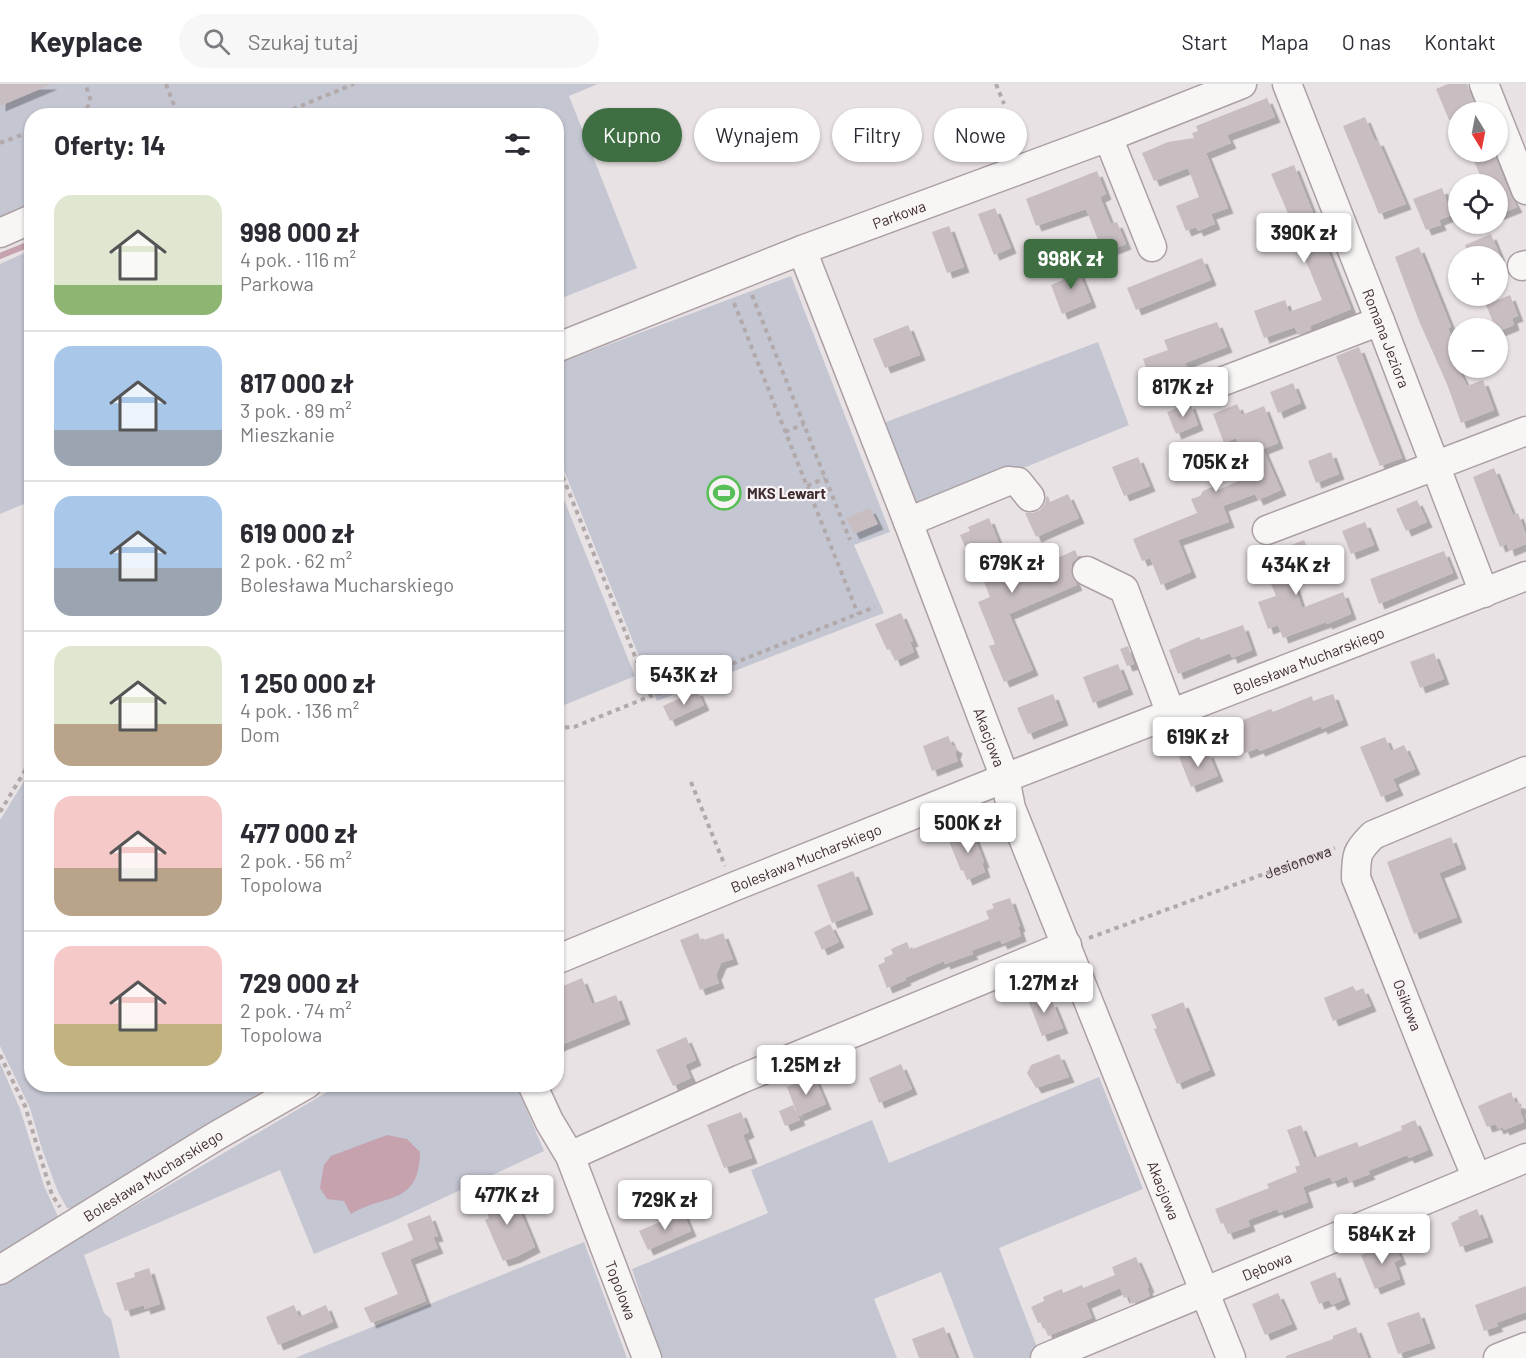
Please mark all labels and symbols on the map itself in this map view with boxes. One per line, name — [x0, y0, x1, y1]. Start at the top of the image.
north arrow — [1448, 102, 1508, 162]
street label: Parkowa — [870, 196, 928, 232]
pin: 390K zł — [1249, 213, 1359, 264]
pin: 998K zł — [1016, 239, 1126, 290]
street label: Romana Jeziora — [1359, 286, 1414, 390]
pin: 817K zł — [1128, 367, 1238, 418]
pin: 705K zł — [1161, 442, 1271, 493]
sports icon: MKS Lewart — [706, 475, 742, 511]
place label: MKS Lewart — [747, 484, 826, 502]
pin: 679K zł — [957, 543, 1067, 594]
pin: 434K zł — [1241, 545, 1351, 596]
street label: Bolesława Mucharskiego — [1230, 623, 1387, 698]
pin: 543K zł — [629, 655, 739, 706]
street label: Akacjowa — [970, 705, 1009, 769]
pin: 619K zł — [1143, 717, 1253, 768]
pin: 500K zł — [913, 803, 1023, 854]
street label: Bolesława Mucharskiego — [728, 820, 884, 896]
street label: Jesionowa — [1262, 841, 1333, 882]
pin: 1.27M zł — [982, 963, 1106, 1014]
street label: Osikowa — [1390, 977, 1426, 1033]
pin: 1.25M zł — [744, 1045, 868, 1096]
street label: Bolesława Mucharskiego — [80, 1125, 226, 1225]
street label: Akacjowa — [1144, 1158, 1184, 1222]
pin: 477K zł — [452, 1175, 562, 1226]
pin: 729K zł — [610, 1180, 720, 1231]
pin: 584K zł — [1327, 1214, 1437, 1265]
street label: Dębowa — [1239, 1248, 1294, 1284]
street label: Topolowa — [602, 1258, 641, 1322]

